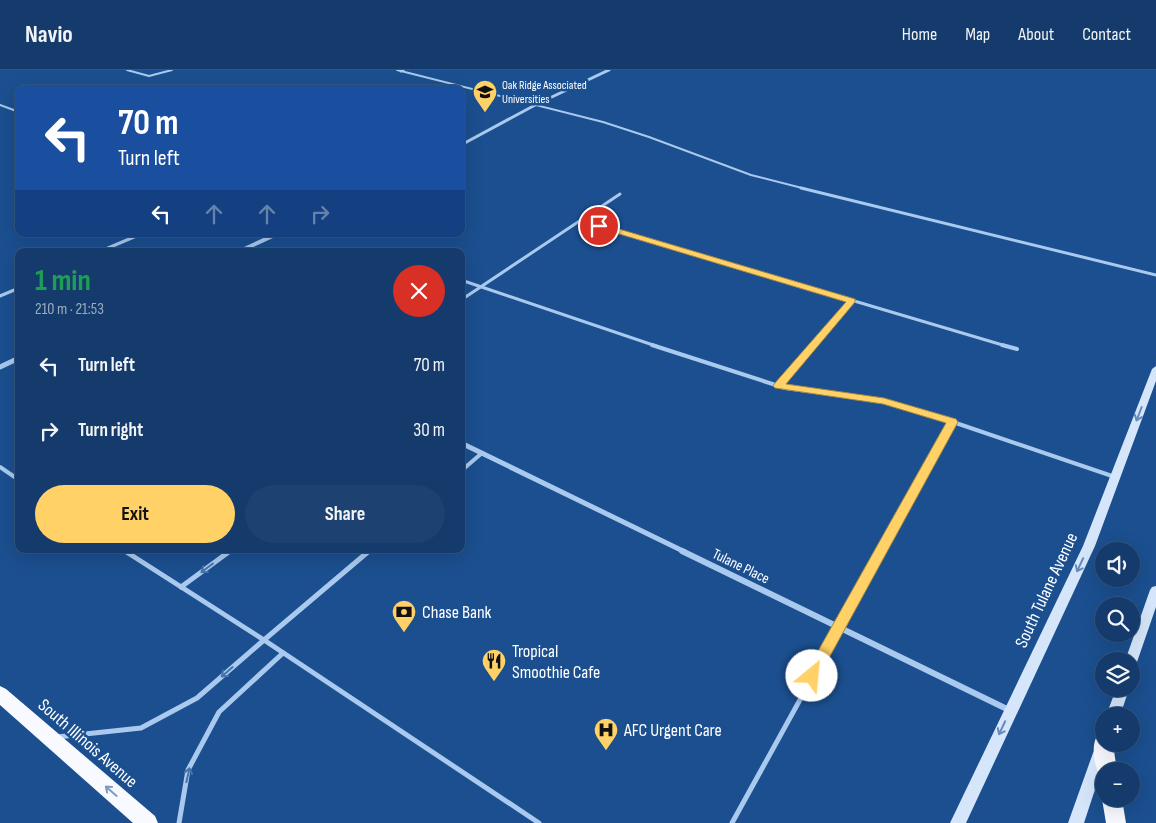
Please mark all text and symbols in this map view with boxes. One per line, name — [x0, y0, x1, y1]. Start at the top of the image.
text: Navio — [25, 20, 73, 49]
text: Home — [902, 24, 937, 45]
text: Map — [965, 24, 990, 45]
text: About — [1018, 24, 1054, 45]
text: Contact — [1082, 24, 1131, 45]
place label: Oak Ridge Associated Universities — [502, 78, 587, 107]
school or university icon: Oak Ridge Associated Universities — [472, 79, 498, 113]
text: 70 m — [118, 102, 178, 145]
icon: left — [35, 105, 100, 170]
text: Turn left — [118, 145, 180, 172]
icon: left — [147, 200, 175, 228]
icon: ahead — [200, 200, 228, 228]
icon: ahead — [253, 200, 281, 228]
icon: right — [306, 200, 334, 228]
pin — [578, 205, 620, 247]
icon: arrive — [585, 212, 613, 240]
text: 1 min — [35, 263, 91, 299]
button: close — [393, 265, 445, 317]
text: 210 m · 21:53 — [35, 300, 104, 319]
icon: left — [35, 352, 63, 380]
text: Turn left — [78, 354, 135, 377]
text: 70 m — [414, 354, 445, 377]
one-way arrow — [1134, 406, 1143, 421]
icon: right — [35, 417, 63, 445]
text: Turn right — [78, 419, 143, 442]
text: 30 m — [413, 419, 445, 442]
button: Exit — [35, 485, 235, 543]
button: Share — [245, 485, 445, 543]
street label: South Tulane Avenue — [1011, 529, 1082, 651]
map controls — [1095, 542, 1140, 807]
button: sound — [1095, 542, 1140, 587]
street label: Tulane Place — [709, 544, 773, 588]
one-way arrow — [1074, 557, 1084, 572]
one-way arrow — [201, 562, 214, 573]
button: search — [1095, 597, 1140, 642]
bank icon: Chase Bank — [391, 599, 417, 633]
place label: Chase Bank — [422, 602, 492, 623]
place label: Tropical Smoothie Cafe — [512, 641, 600, 683]
restaurant icon: Tropical Smoothie Cafe — [481, 648, 507, 682]
position arrow — [785, 649, 837, 701]
button: layers — [1095, 652, 1140, 697]
one-way arrow — [220, 667, 233, 678]
street label: South Illinois Avenue — [34, 695, 142, 792]
button: + — [1095, 707, 1140, 752]
hospital icon: AFC Urgent Care — [593, 717, 619, 751]
place label: AFC Urgent Care — [623, 720, 722, 741]
one-way arrow — [997, 720, 1007, 735]
button: − — [1095, 762, 1140, 807]
one-way arrow — [184, 768, 193, 784]
one-way arrow — [105, 786, 118, 797]

